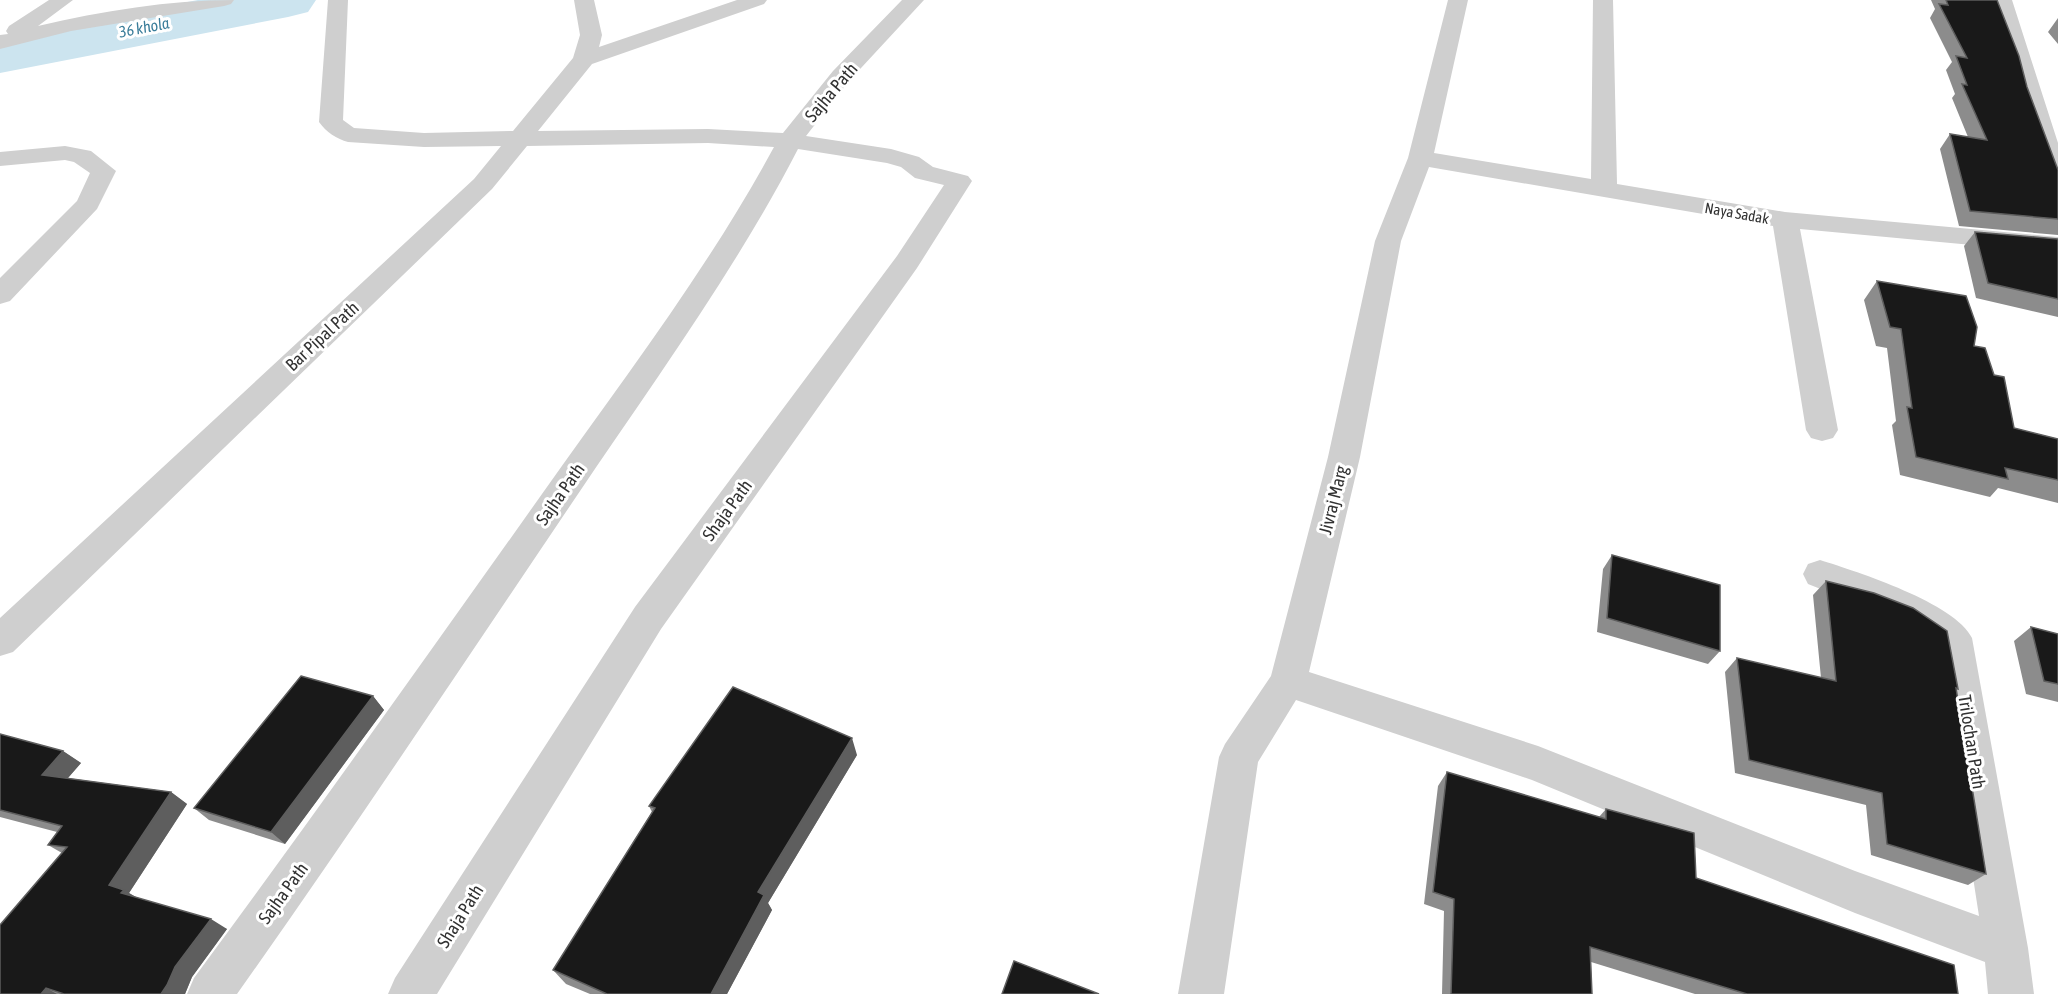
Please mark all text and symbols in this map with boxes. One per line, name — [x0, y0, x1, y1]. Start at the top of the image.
water label: 36 khola — [116, 13, 171, 41]
street label: Sajha Path — [800, 58, 862, 126]
street label: Naya Sadak — [1704, 199, 1771, 227]
street label: Bar Pipal Path — [281, 297, 363, 375]
street label: Sajha Path — [531, 459, 589, 529]
street label: Jivraj Marg — [1314, 463, 1352, 537]
street label: Shaja Path — [698, 475, 756, 545]
street label: Trilochan Path — [1954, 693, 1990, 791]
street label: Sajha Path — [254, 858, 312, 928]
street label: Shaja Path — [432, 881, 488, 951]

